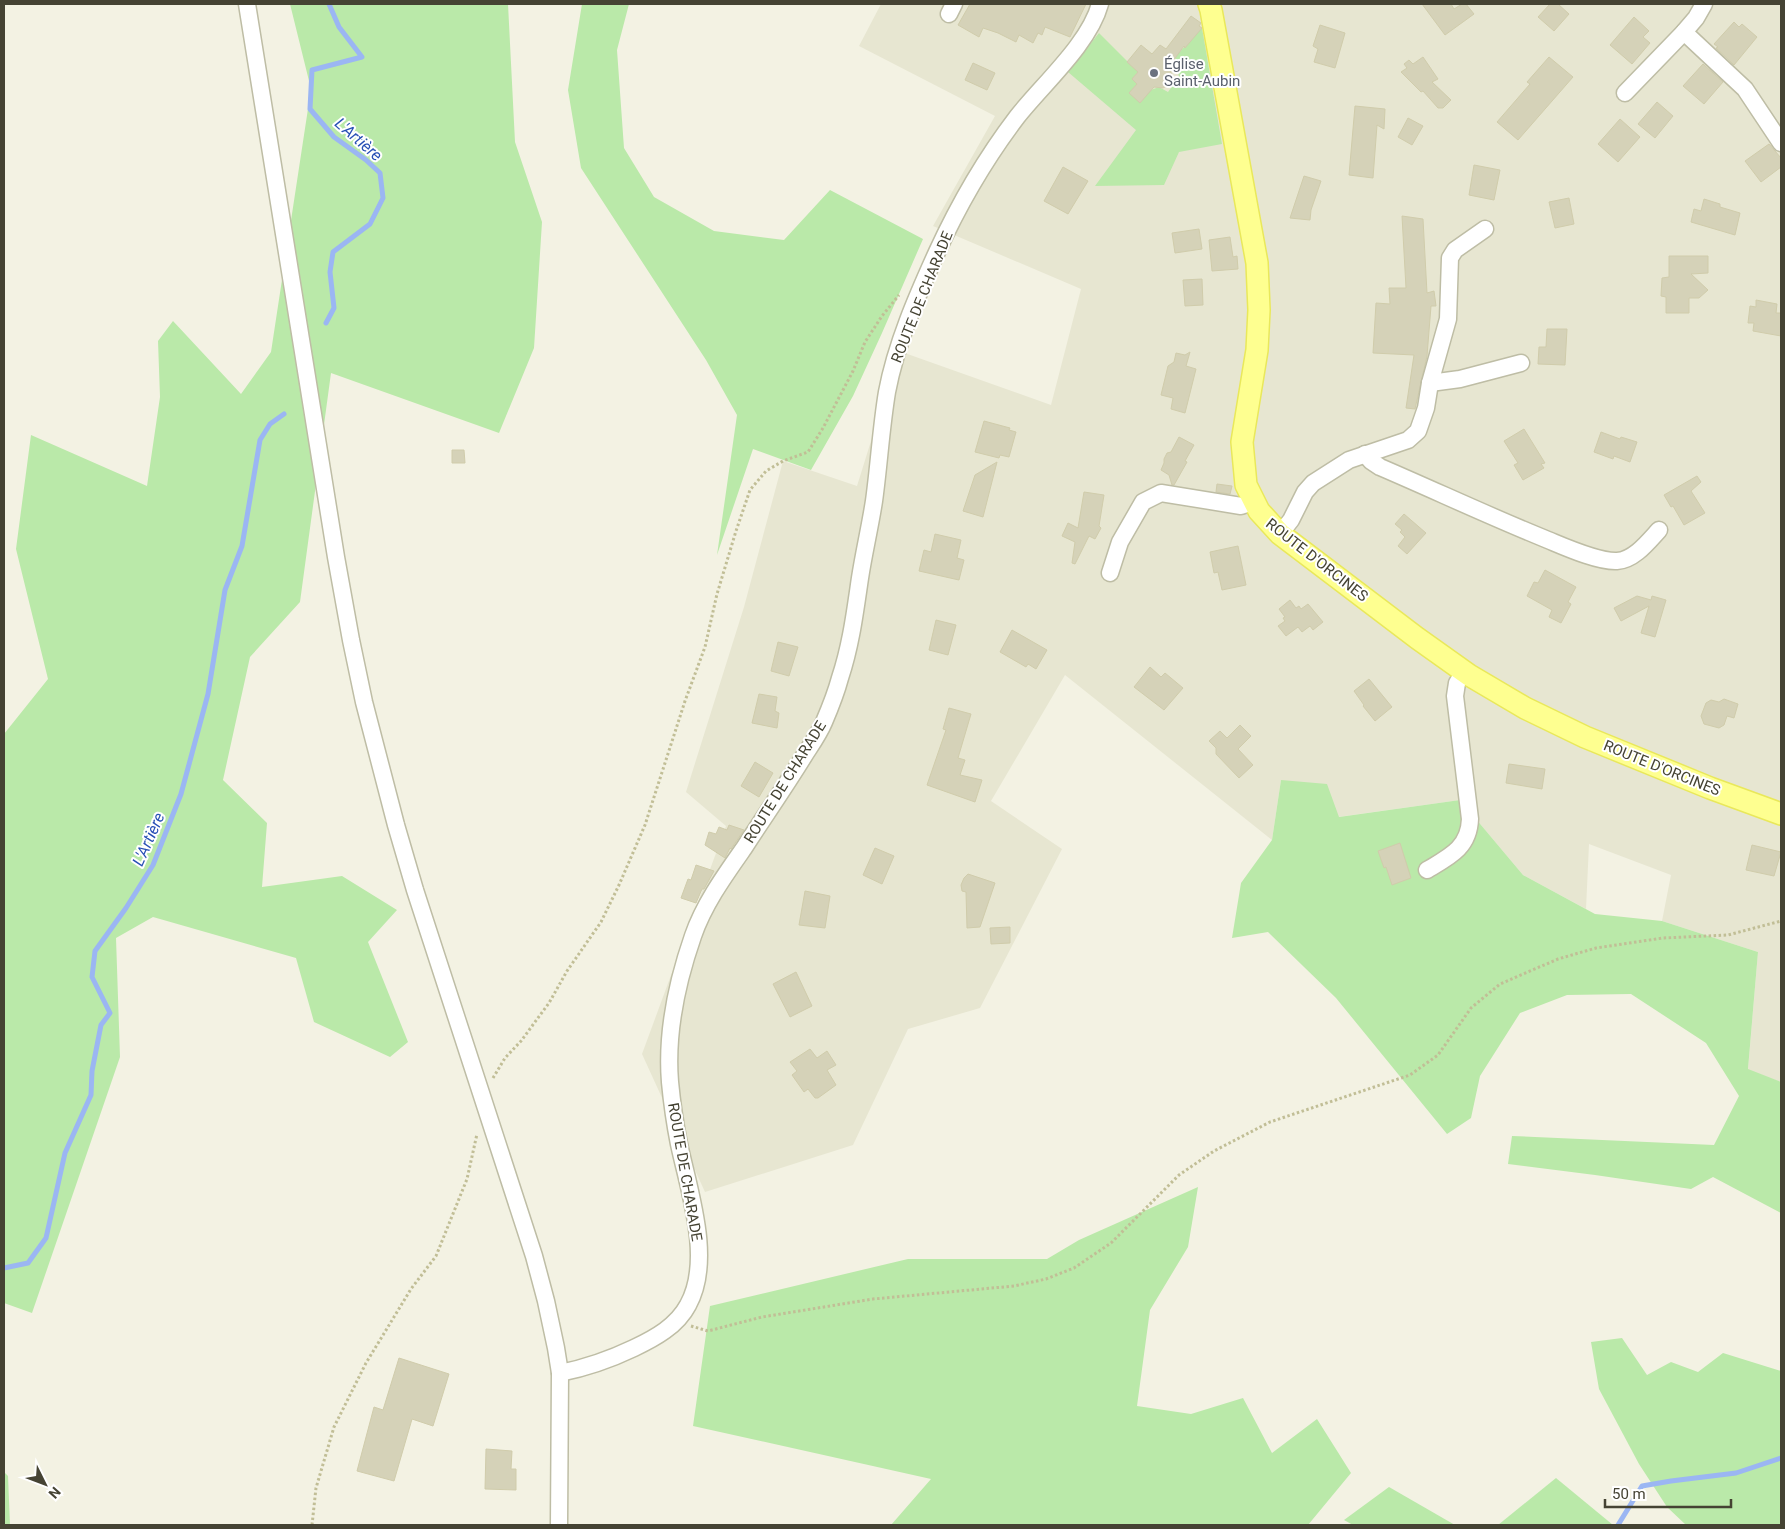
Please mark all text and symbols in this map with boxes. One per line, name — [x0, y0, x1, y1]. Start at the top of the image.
place label: Église Saint-Aubin — [1164, 55, 1240, 90]
marker: Église Saint-Aubin — [1148, 67, 1160, 79]
water label: L'Artière — [331, 114, 386, 165]
street label: ROUTE DE CHARADE — [887, 228, 957, 365]
street label: ROUTE D'ORCINES — [1262, 515, 1372, 605]
street label: ROUTE DE CHARADE — [740, 717, 830, 846]
street label: ROUTE D'ORCINES — [1601, 736, 1723, 800]
water label: L'Artière — [128, 810, 169, 869]
street label: ROUTE DE CHARADE — [664, 1101, 706, 1243]
north arrow — [20, 1459, 70, 1509]
scale bar — [1605, 1476, 1731, 1508]
text: N — [45, 1484, 64, 1502]
text: 50 m — [1612, 1485, 1646, 1503]

